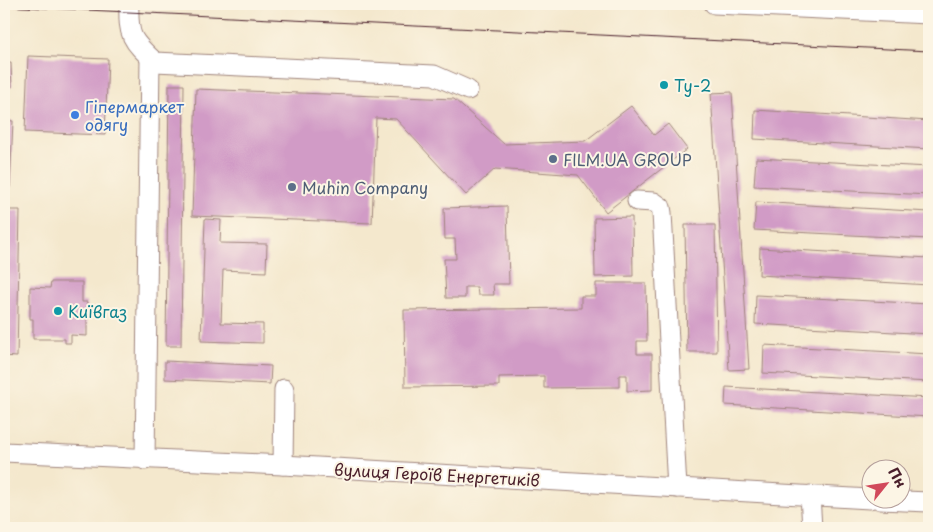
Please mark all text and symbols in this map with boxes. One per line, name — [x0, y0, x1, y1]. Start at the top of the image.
place label: Ту-2 — [674, 73, 711, 97]
marker: Ту-2 — [658, 79, 670, 91]
place label: Гіпермаркет одягу — [85, 94, 184, 136]
marker: Гіпермаркет одягу — [69, 109, 81, 121]
place label: FILM.UA GROUP — [563, 147, 692, 171]
marker: FILM.UA GROUP — [547, 153, 559, 165]
place label: Muhin Company — [302, 175, 428, 199]
marker: Muhin Company — [286, 181, 298, 193]
place label: Київгаз — [68, 299, 127, 323]
marker: Київгаз — [52, 305, 64, 317]
street label: вулиця Героїв Енергетиків — [333, 457, 541, 491]
north arrow — [860, 460, 910, 510]
text: Пн — [884, 463, 912, 491]

